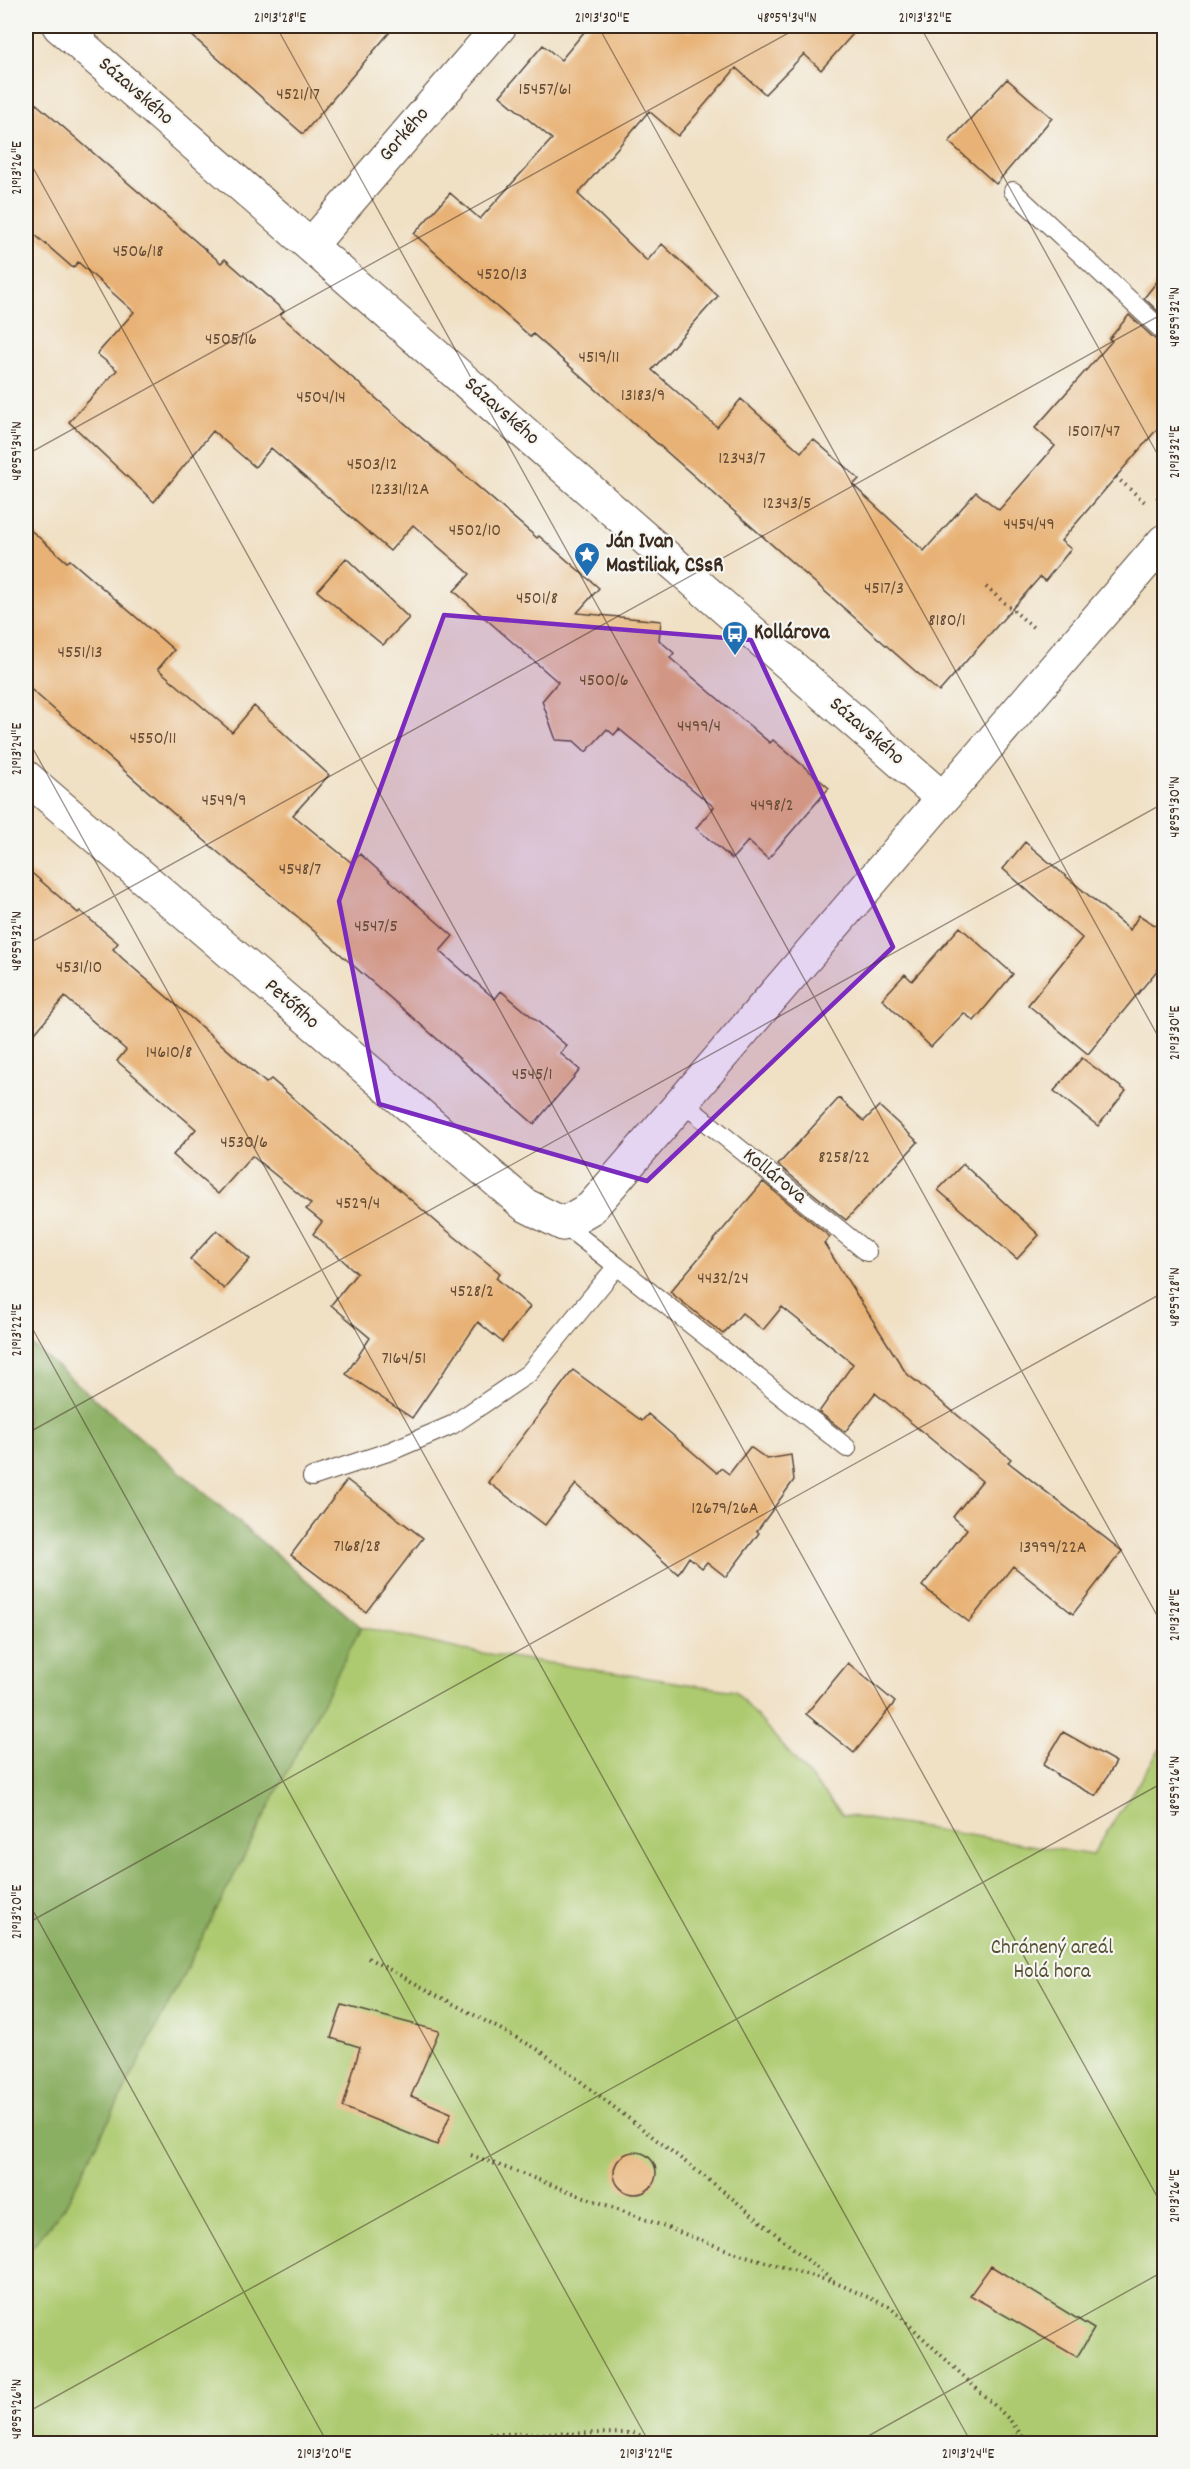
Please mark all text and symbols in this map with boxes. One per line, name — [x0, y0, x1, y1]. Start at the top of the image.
text: 21°13'28"E — [254, 8, 306, 30]
text: 21°13'30"E — [575, 8, 629, 30]
text: 48°59'34"N — [757, 8, 817, 30]
text: 21°13'32"E — [899, 8, 952, 30]
street label: Sázavského — [91, 51, 179, 133]
house number: 15457/61 — [519, 78, 571, 103]
house number: 4521/17 — [276, 83, 320, 108]
street label: Gorkého — [373, 101, 437, 169]
text: 21°13'26"E — [7, 141, 29, 195]
house number: 4506/18 — [113, 240, 163, 265]
house number: 4520/13 — [477, 263, 527, 288]
text: 48°59'32"N — [1165, 287, 1187, 347]
house number: 4505/16 — [205, 328, 257, 353]
house number: 4519/11 — [578, 346, 620, 371]
street label: Sázavského — [457, 371, 545, 453]
house number: 13183/9 — [621, 384, 665, 409]
house number: 4504/14 — [296, 386, 346, 411]
house number: 15017/47 — [1068, 420, 1120, 445]
text: 48°59'34"N — [7, 421, 29, 481]
text: 21°13'32"E — [1165, 425, 1187, 478]
house number: 12343/7 — [718, 447, 766, 472]
house number: 4503/12 — [347, 453, 397, 478]
house number: 12331/12A — [371, 478, 429, 503]
house number: 12343/5 — [763, 492, 811, 517]
house number: 4454/49 — [1003, 513, 1055, 538]
house number: 4502/10 — [449, 519, 501, 544]
place label: Ján Ivan Mastiliak, CSsR — [606, 528, 723, 582]
place icon: Ján Ivan Mastiliak, CSsR — [572, 540, 602, 578]
house number: 4517/3 — [864, 577, 904, 602]
house number: 4501/8 — [516, 587, 558, 612]
house number: 8180/1 — [928, 609, 966, 634]
bus stop icon: Kollárova — [720, 619, 750, 657]
place label: Kollárova — [754, 619, 830, 649]
house number: 4551/13 — [57, 641, 103, 666]
house number: 4500/6 — [579, 669, 629, 694]
street label: Sázavského — [822, 691, 910, 773]
house number: 4499/4 — [677, 715, 721, 740]
text: 21°13'24"E — [7, 723, 29, 775]
house number: 4550/11 — [130, 727, 176, 752]
text: 48°59'30"N — [1165, 776, 1187, 838]
house number: 4549/9 — [202, 789, 246, 814]
house number: 4498/2 — [750, 794, 794, 819]
house number: 4548/7 — [279, 858, 321, 883]
text: 48°59'32"N — [7, 911, 29, 971]
house number: 4547/5 — [354, 915, 398, 940]
house number: 4531/10 — [56, 956, 102, 981]
street label: Petőfiho — [257, 973, 325, 1037]
text: 21°13'30"E — [1165, 1006, 1187, 1060]
house number: 14610/8 — [146, 1041, 192, 1066]
house number: 4545/1 — [512, 1063, 552, 1088]
house number: 4530/6 — [220, 1131, 268, 1156]
street label: Kollárova — [735, 1142, 814, 1213]
house number: 8258/22 — [818, 1146, 870, 1171]
house number: 4529/4 — [336, 1192, 380, 1217]
house number: 4432/24 — [697, 1267, 749, 1292]
text: 48°59'28"N — [1165, 1267, 1187, 1327]
house number: 4528/2 — [450, 1280, 494, 1305]
text: 21°13'22"E — [7, 1303, 29, 1356]
house number: 7164/51 — [382, 1347, 426, 1372]
house number: 12679/26A — [691, 1497, 759, 1522]
house number: 7168/28 — [333, 1535, 381, 1560]
house number: 13999/22A — [1019, 1536, 1087, 1561]
text: 21°13'28"E — [1165, 1589, 1187, 1641]
text: 48°59'26"N — [1165, 1756, 1187, 1816]
text: 21°13'20"E — [7, 1885, 29, 1939]
park label: Chránený areál Holá hora — [991, 1934, 1113, 1988]
text: 21°13'26"E — [1165, 2169, 1187, 2223]
text: 48°59'26"N — [7, 2379, 29, 2439]
text: 21°13'20"E — [297, 2444, 351, 2466]
text: 21°13'22"E — [620, 2444, 673, 2466]
text: 21°13'24"E — [942, 2444, 994, 2466]

